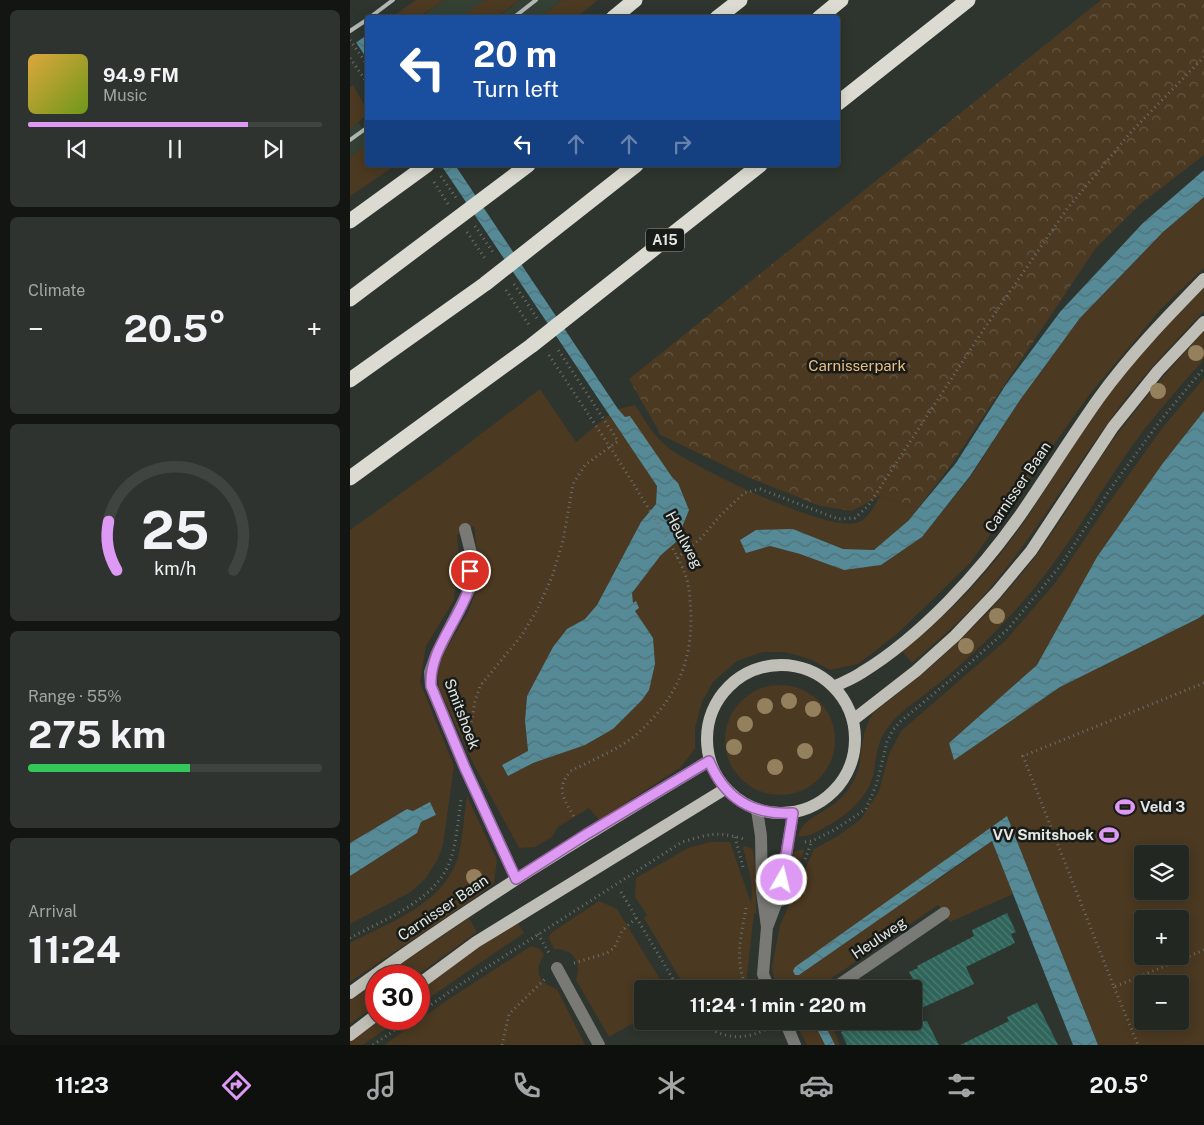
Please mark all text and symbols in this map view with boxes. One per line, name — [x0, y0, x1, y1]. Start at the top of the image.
text: 20 m — [473, 34, 557, 75]
icon: left — [390, 35, 455, 100]
text: 94.9 FM — [103, 64, 179, 86]
text: Turn left — [473, 76, 559, 102]
text: Music — [103, 86, 147, 105]
icon: left — [509, 130, 537, 158]
icon: ahead — [562, 130, 590, 158]
icon: ahead — [615, 130, 643, 158]
icon: right — [668, 130, 696, 158]
icon: previous — [63, 135, 91, 163]
icon: pause — [161, 135, 189, 163]
icon: next — [259, 135, 287, 163]
road number: A15 — [646, 228, 684, 252]
text: Climate — [28, 281, 85, 300]
text: 20.5° — [124, 306, 226, 351]
text: − — [28, 312, 44, 345]
text: + — [306, 312, 322, 345]
park label: Carnisserpark — [808, 357, 906, 374]
street label: Carnisser Baan — [981, 438, 1054, 535]
text: 25 — [141, 500, 209, 561]
street label: Heulweg — [662, 508, 707, 571]
pin — [449, 550, 491, 592]
icon: arrive — [456, 557, 484, 585]
text: km/h — [154, 558, 196, 579]
street label: Smitshoek — [441, 676, 484, 751]
text: Range · 55% — [28, 687, 122, 706]
text: 275 km — [28, 712, 166, 757]
sports icon: Veld 3 — [1114, 796, 1136, 818]
place label: Veld 3 — [1140, 798, 1185, 815]
sports icon: VV Smitshoek — [1098, 824, 1120, 846]
place label: VV Smitshoek — [992, 826, 1094, 843]
map controls — [1134, 845, 1189, 1030]
button: layers — [1134, 845, 1189, 900]
position arrow — [755, 853, 807, 905]
street label: Carnisser Baan — [394, 871, 491, 944]
text: Arrival — [28, 902, 77, 921]
button: + — [1134, 910, 1189, 965]
street label: Heulweg — [848, 913, 909, 962]
text: 11:24 — [28, 927, 121, 972]
speed limit sign: 30 — [365, 965, 430, 1030]
button: − — [1134, 975, 1189, 1030]
text: 11:24 · 1 min · 220 m — [690, 994, 866, 1016]
icon: directions — [219, 1068, 254, 1103]
icon: music — [364, 1068, 399, 1103]
icon: phone — [509, 1068, 544, 1103]
icon: climate — [654, 1068, 689, 1103]
icon: car — [799, 1068, 834, 1103]
icon: filters — [944, 1068, 979, 1103]
text: 11:23 — [55, 1072, 109, 1098]
text: 20.5° — [1090, 1072, 1149, 1098]

